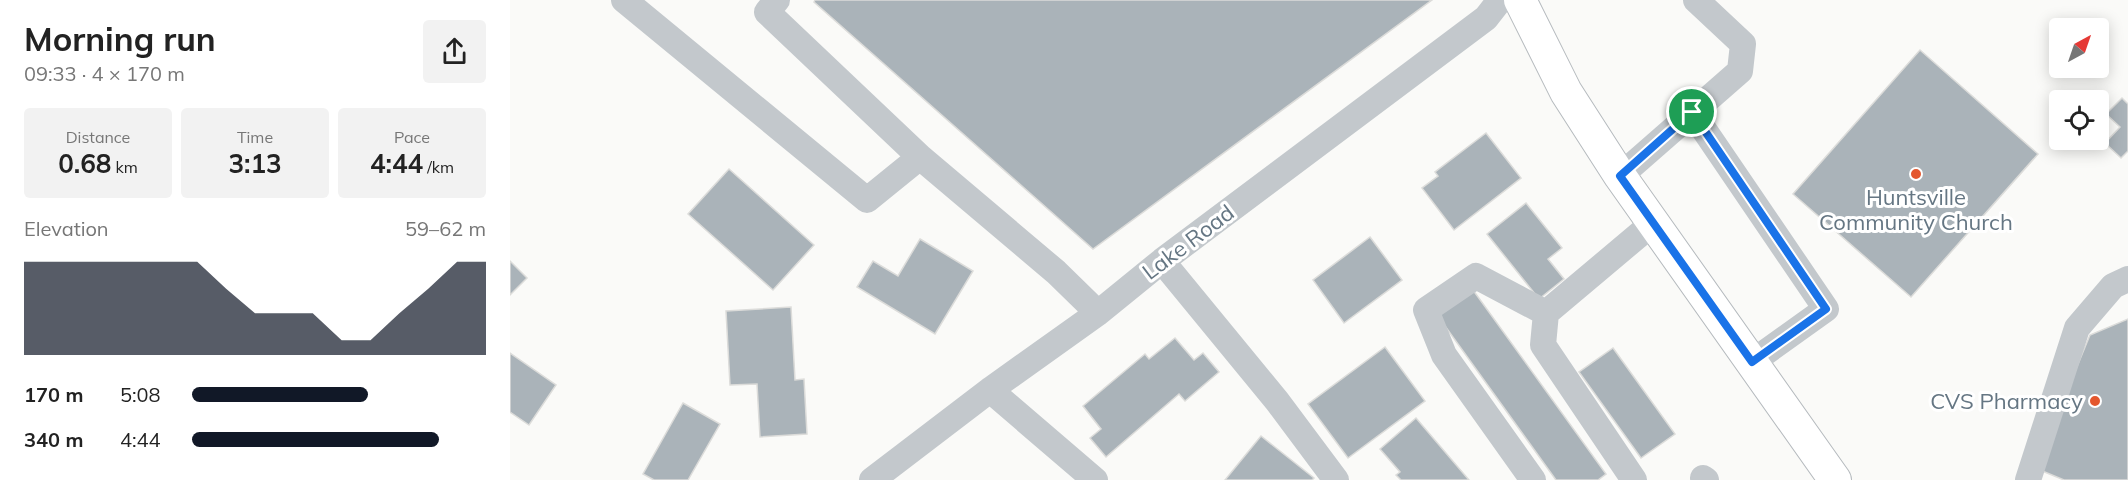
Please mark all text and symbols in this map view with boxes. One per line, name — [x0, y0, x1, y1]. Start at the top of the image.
text: Morning run — [24, 18, 216, 59]
north arrow — [2049, 18, 2109, 78]
map controls — [2049, 18, 2109, 150]
button: share — [423, 20, 486, 83]
text: 09:33 · 4 × 170 m — [24, 61, 185, 86]
pin — [1666, 86, 1717, 137]
button: locate — [2049, 90, 2109, 150]
icon: arrive — [1675, 95, 1708, 128]
text: Distance — [66, 127, 130, 147]
text: Time — [237, 127, 273, 147]
text: Pace — [394, 127, 430, 147]
text: 0.68 — [58, 147, 111, 180]
text: 3:13 — [228, 147, 282, 180]
text: 4:44 — [370, 147, 423, 180]
text: km — [111, 157, 138, 177]
text: /km — [423, 157, 454, 177]
marker: Huntsville Community Church — [1909, 167, 1923, 181]
place label: Huntsville Community Church — [1819, 183, 2013, 236]
street label: Lake Road — [1136, 198, 1240, 286]
text: Elevation — [24, 216, 109, 241]
text: 59–62 m — [405, 216, 486, 241]
text: 170 m — [24, 382, 83, 407]
text: 5:08 — [120, 382, 161, 407]
place label: CVS Pharmacy — [1930, 387, 2083, 415]
marker: CVS Pharmacy — [2088, 394, 2102, 408]
text: 340 m — [24, 427, 83, 452]
text: 4:44 — [120, 427, 161, 452]

